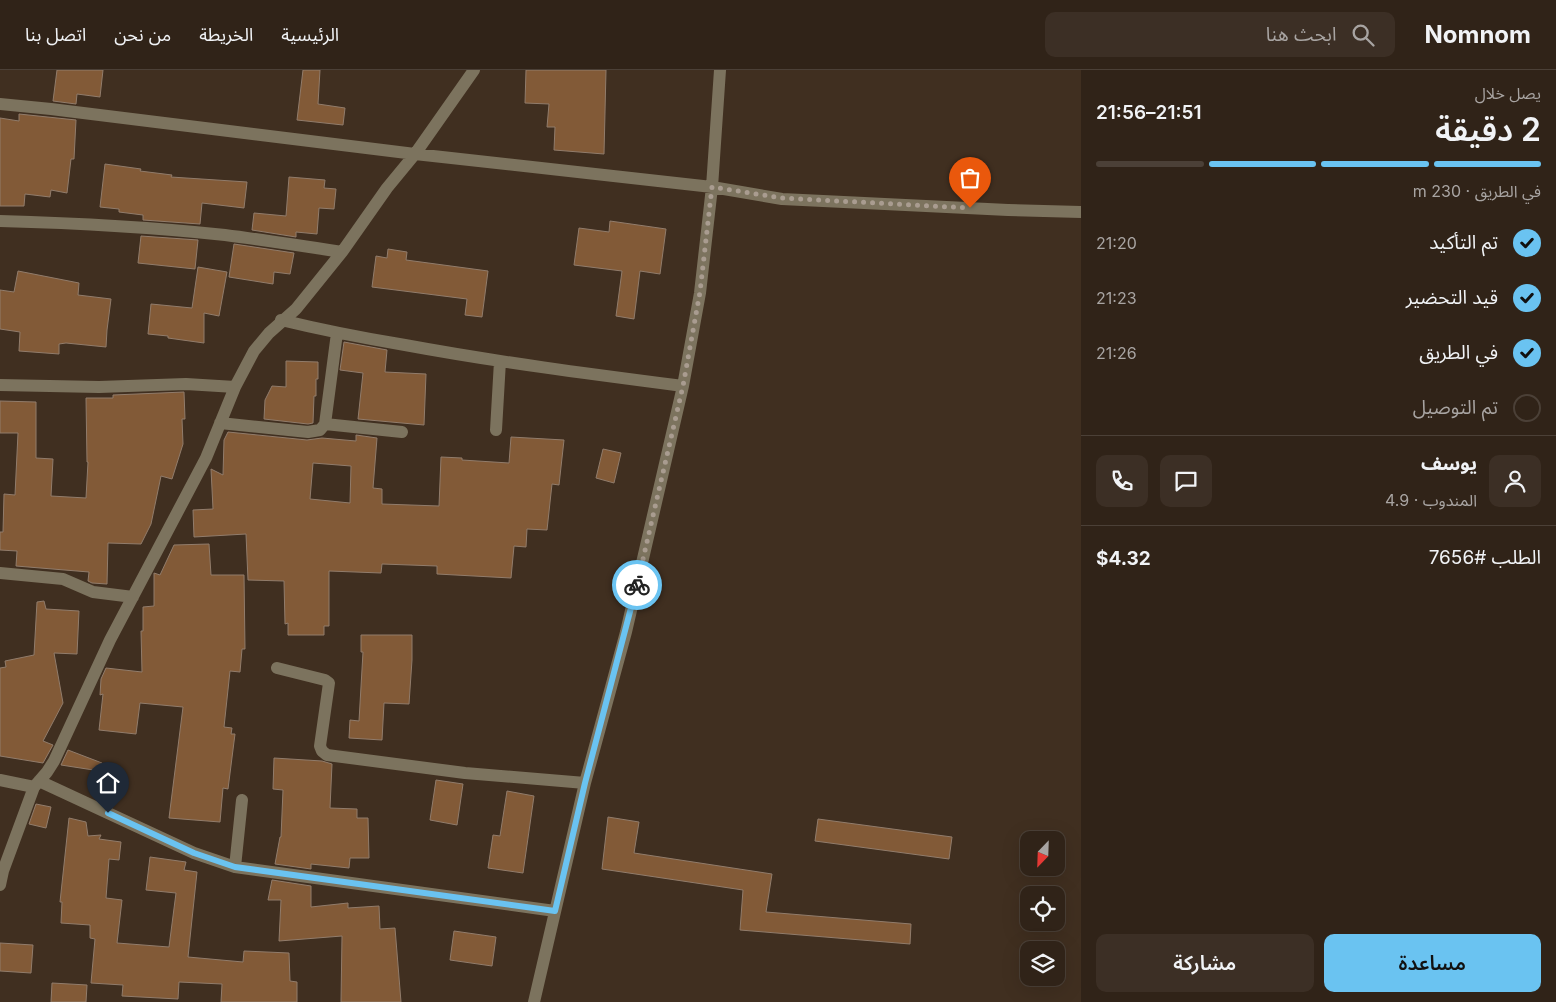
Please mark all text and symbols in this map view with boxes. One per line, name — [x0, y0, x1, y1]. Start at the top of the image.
search box — [1045, 12, 1395, 57]
text: Nomnom — [1425, 20, 1531, 49]
icon: search — [1349, 21, 1377, 49]
text: ابحث هنا — [1266, 23, 1337, 46]
text: اتصل بنا — [25, 24, 86, 45]
text: من نحن — [114, 24, 171, 45]
text: الخريطة — [199, 24, 253, 45]
text: الرئيسية — [281, 24, 339, 45]
text: يصل خلال — [1475, 83, 1541, 103]
text: 21:51–21:56 — [1096, 101, 1201, 124]
text: 2 دقيقة — [1435, 110, 1541, 149]
pin — [949, 157, 991, 208]
icon: bag — [956, 164, 984, 192]
text: في الطريق · 230 m — [1413, 181, 1541, 201]
icon: check — [1513, 229, 1541, 257]
text: تم التأكيد — [1429, 231, 1498, 254]
text: 21:20 — [1096, 233, 1137, 253]
icon: check — [1513, 284, 1541, 312]
text: قيد التحضير — [1406, 286, 1498, 309]
text: 21:23 — [1096, 288, 1137, 308]
icon: check — [1513, 339, 1541, 367]
text: في الطريق — [1419, 341, 1498, 364]
text: 21:26 — [1096, 343, 1137, 363]
text: تم التوصيل — [1413, 396, 1498, 419]
text: يوسف — [1421, 452, 1477, 475]
button: phone — [1096, 455, 1148, 507]
button: chat — [1160, 455, 1212, 507]
button: person — [1489, 455, 1541, 507]
text: المندوب · 4.9 — [1385, 490, 1477, 510]
text: الطلب #7656 — [1429, 546, 1541, 569]
text: $4.32 — [1096, 547, 1151, 570]
courier — [612, 560, 662, 610]
icon: bike — [623, 571, 651, 599]
pin — [87, 762, 129, 813]
icon: home — [94, 769, 122, 797]
north arrow — [1020, 831, 1065, 876]
map controls — [1020, 831, 1065, 986]
button: locate — [1020, 886, 1065, 931]
button: مشاركة — [1096, 934, 1314, 992]
button: مساعدة — [1324, 934, 1541, 992]
button: layers — [1020, 941, 1065, 986]

